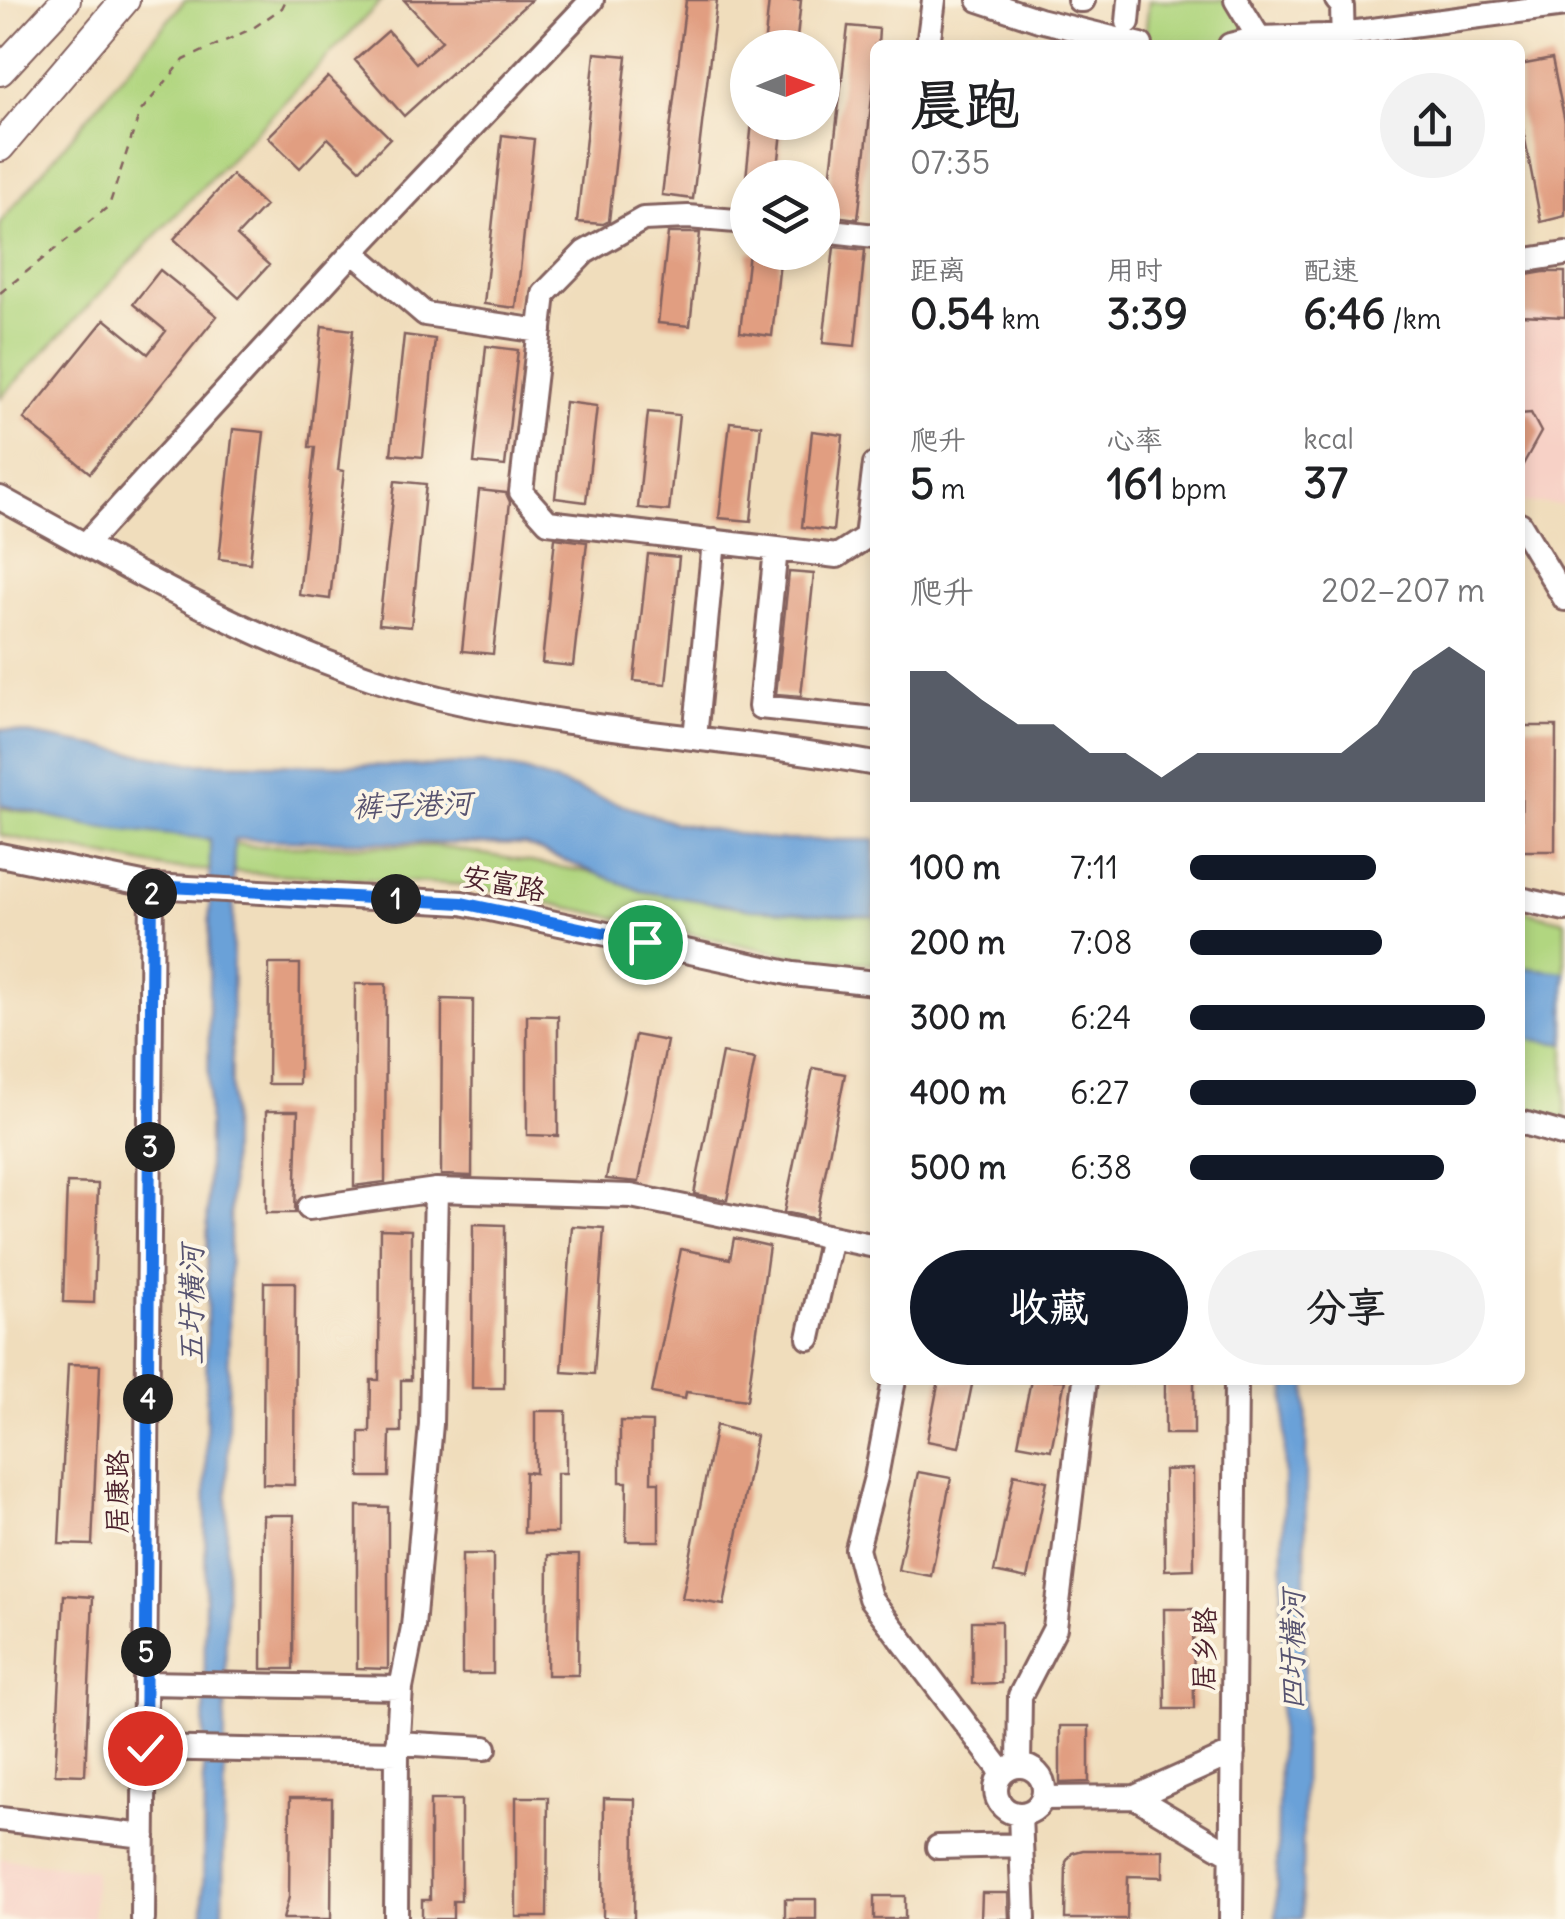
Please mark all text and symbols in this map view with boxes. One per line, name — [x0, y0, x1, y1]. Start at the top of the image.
north arrow — [730, 30, 840, 140]
map controls — [730, 30, 840, 270]
text: 晨跑 — [910, 70, 1020, 139]
button: share — [1380, 73, 1485, 178]
text: 07:35 — [910, 142, 990, 183]
button: layers — [730, 160, 840, 270]
text: 距离 — [910, 252, 966, 288]
text: 用时 — [1107, 252, 1163, 288]
text: 配速 — [1303, 252, 1359, 288]
text: 0.54 — [910, 288, 995, 340]
text: 3:39 — [1107, 288, 1188, 340]
text: 6:46 — [1303, 288, 1386, 340]
text: km — [995, 301, 1040, 337]
text: /km — [1386, 301, 1441, 337]
text: kcal — [1303, 421, 1354, 457]
text: 爬升 — [910, 422, 966, 458]
text: 心率 — [1107, 422, 1163, 458]
text: 37 — [1303, 457, 1348, 509]
text: 5 — [910, 458, 934, 510]
text: 161 — [1107, 458, 1164, 510]
text: m — [934, 471, 965, 507]
text: bpm — [1164, 471, 1227, 507]
text: 202–207 m — [1321, 570, 1485, 611]
text: 爬升 — [910, 571, 974, 612]
water label: 裤子港河 — [351, 783, 478, 825]
text: 100 m — [910, 847, 1001, 888]
text: 7:11 — [1070, 847, 1118, 888]
street label: 安富路 — [459, 857, 549, 909]
pin: 2 — [127, 869, 177, 919]
pin: 1 — [371, 874, 421, 924]
text: 2 — [144, 876, 160, 912]
text: 1 — [390, 881, 402, 917]
pin — [603, 900, 688, 985]
icon: arrive — [618, 915, 673, 970]
text: 200 m — [910, 922, 1005, 963]
text: 7:08 — [1070, 922, 1132, 963]
text: 300 m — [910, 997, 1006, 1038]
text: 6:24 — [1070, 997, 1131, 1038]
text: 400 m — [910, 1072, 1006, 1113]
text: 6:27 — [1070, 1072, 1129, 1113]
pin: 3 — [125, 1122, 175, 1172]
text: 3 — [142, 1129, 158, 1165]
text: 500 m — [910, 1147, 1006, 1188]
text: 6:38 — [1070, 1147, 1132, 1188]
water label: 五圩横河 — [172, 1240, 210, 1365]
button: 收藏 — [910, 1250, 1188, 1365]
button: 分享 — [1208, 1250, 1485, 1365]
pin: 4 — [123, 1374, 173, 1424]
text: 4 — [140, 1381, 156, 1417]
street label: 居康路 — [99, 1450, 135, 1534]
water label: 四圩横河 — [1273, 1585, 1311, 1710]
street label: 居乡路 — [1185, 1607, 1223, 1691]
pin: 5 — [121, 1627, 171, 1677]
text: 5 — [138, 1634, 154, 1670]
pin — [103, 1706, 188, 1791]
icon: check — [118, 1721, 173, 1776]

